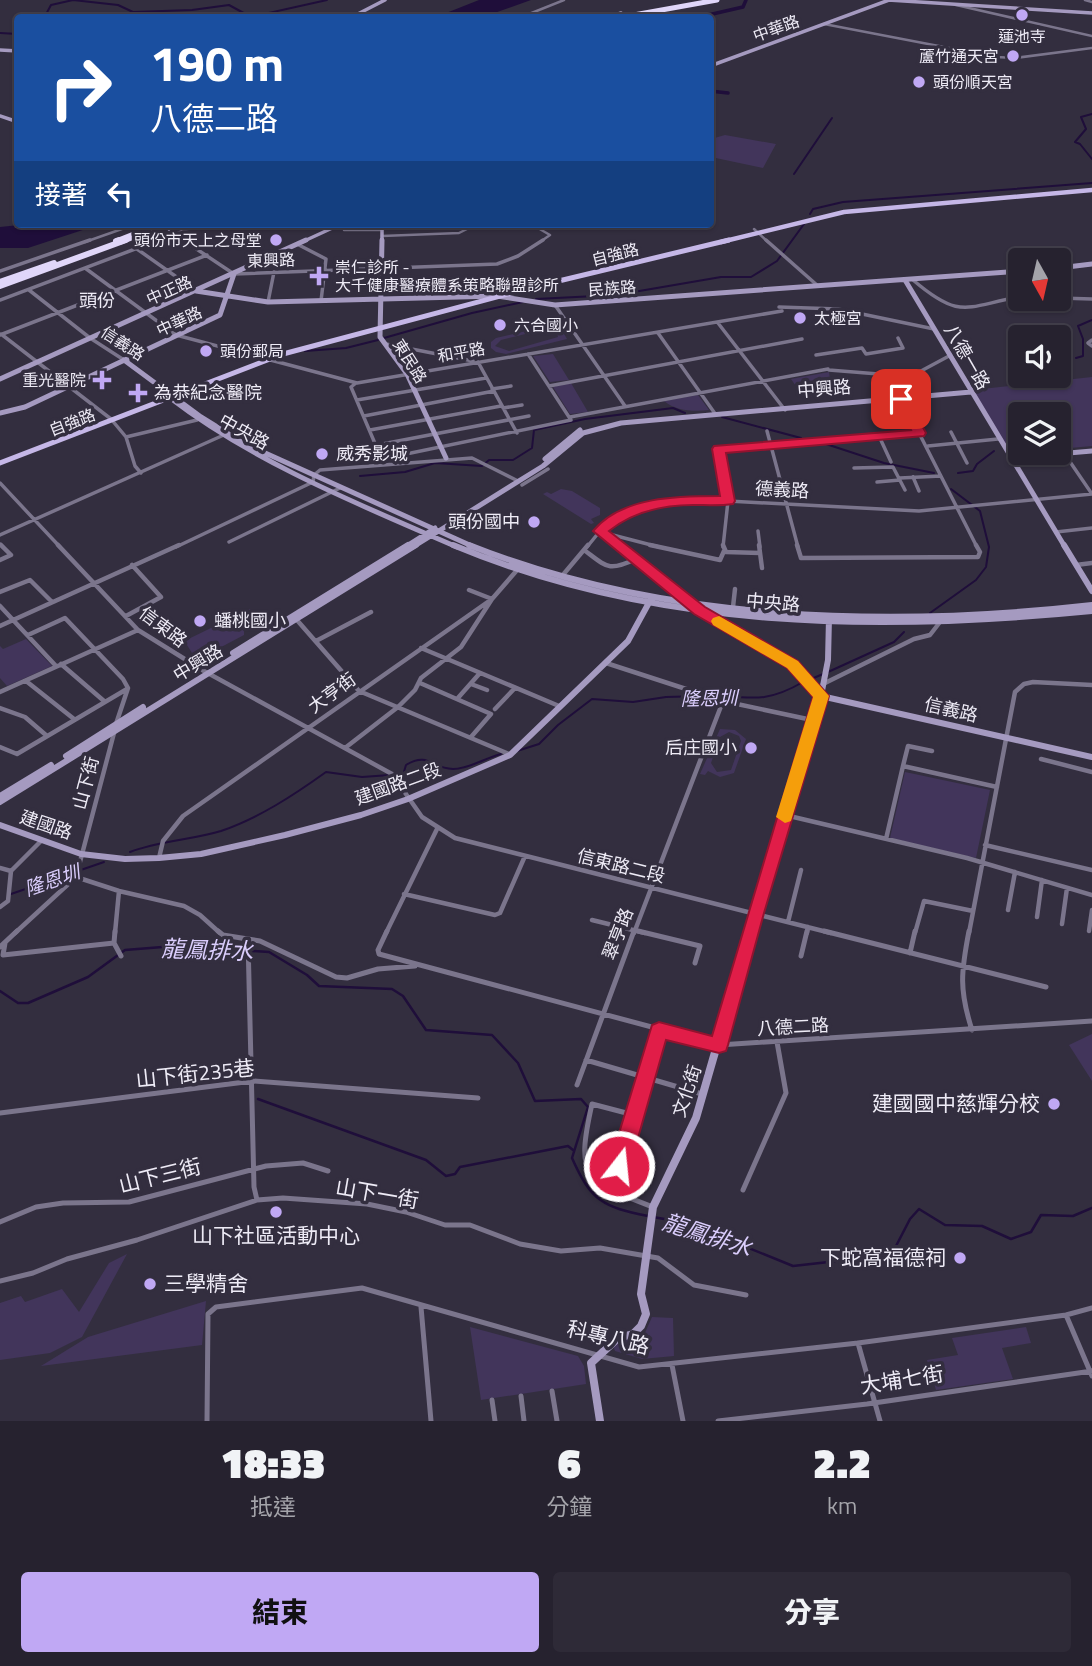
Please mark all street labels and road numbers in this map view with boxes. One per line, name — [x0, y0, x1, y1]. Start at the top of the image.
street label: 中華路 — [749, 9, 803, 47]
street label: 自強路 — [589, 237, 641, 271]
street label: 東興路 — [247, 247, 295, 273]
street label: 中正路 — [142, 269, 196, 311]
street label: 民族路 — [587, 274, 637, 302]
street label: 中華路 — [152, 300, 206, 342]
street label: 八德一路 — [938, 319, 997, 395]
street label: 信義路 — [96, 320, 150, 366]
street label: 東民路 — [387, 334, 433, 388]
street label: 和平路 — [435, 336, 487, 368]
street label: 中興路 — [796, 373, 852, 404]
street label: 自強路 — [45, 402, 99, 442]
street label: 中央路 — [214, 407, 274, 456]
street label: 德義路 — [754, 475, 810, 504]
street label: 中央路 — [745, 587, 801, 618]
street label: 信東路 — [134, 600, 193, 654]
street label: 中興路 — [168, 637, 228, 688]
street label: 大亨街 — [302, 666, 361, 719]
street label: 信義路 — [922, 690, 980, 729]
street label: 山下街 — [65, 753, 106, 812]
street label: 建國路二段 — [351, 755, 445, 812]
street label: 建國路 — [16, 803, 76, 846]
street label: 信東路二段 — [574, 842, 668, 890]
street label: 翠亨路 — [595, 904, 640, 964]
street label: 八德二路 — [756, 1011, 830, 1042]
street label: 山下街235巷 — [134, 1051, 256, 1095]
street label: 文化街 — [665, 1061, 708, 1121]
street label: 山下三街 — [115, 1149, 204, 1201]
street label: 山下一街 — [333, 1170, 421, 1216]
street label: 科專八路 — [564, 1312, 653, 1362]
street label: 大埔七街 — [858, 1357, 946, 1401]

